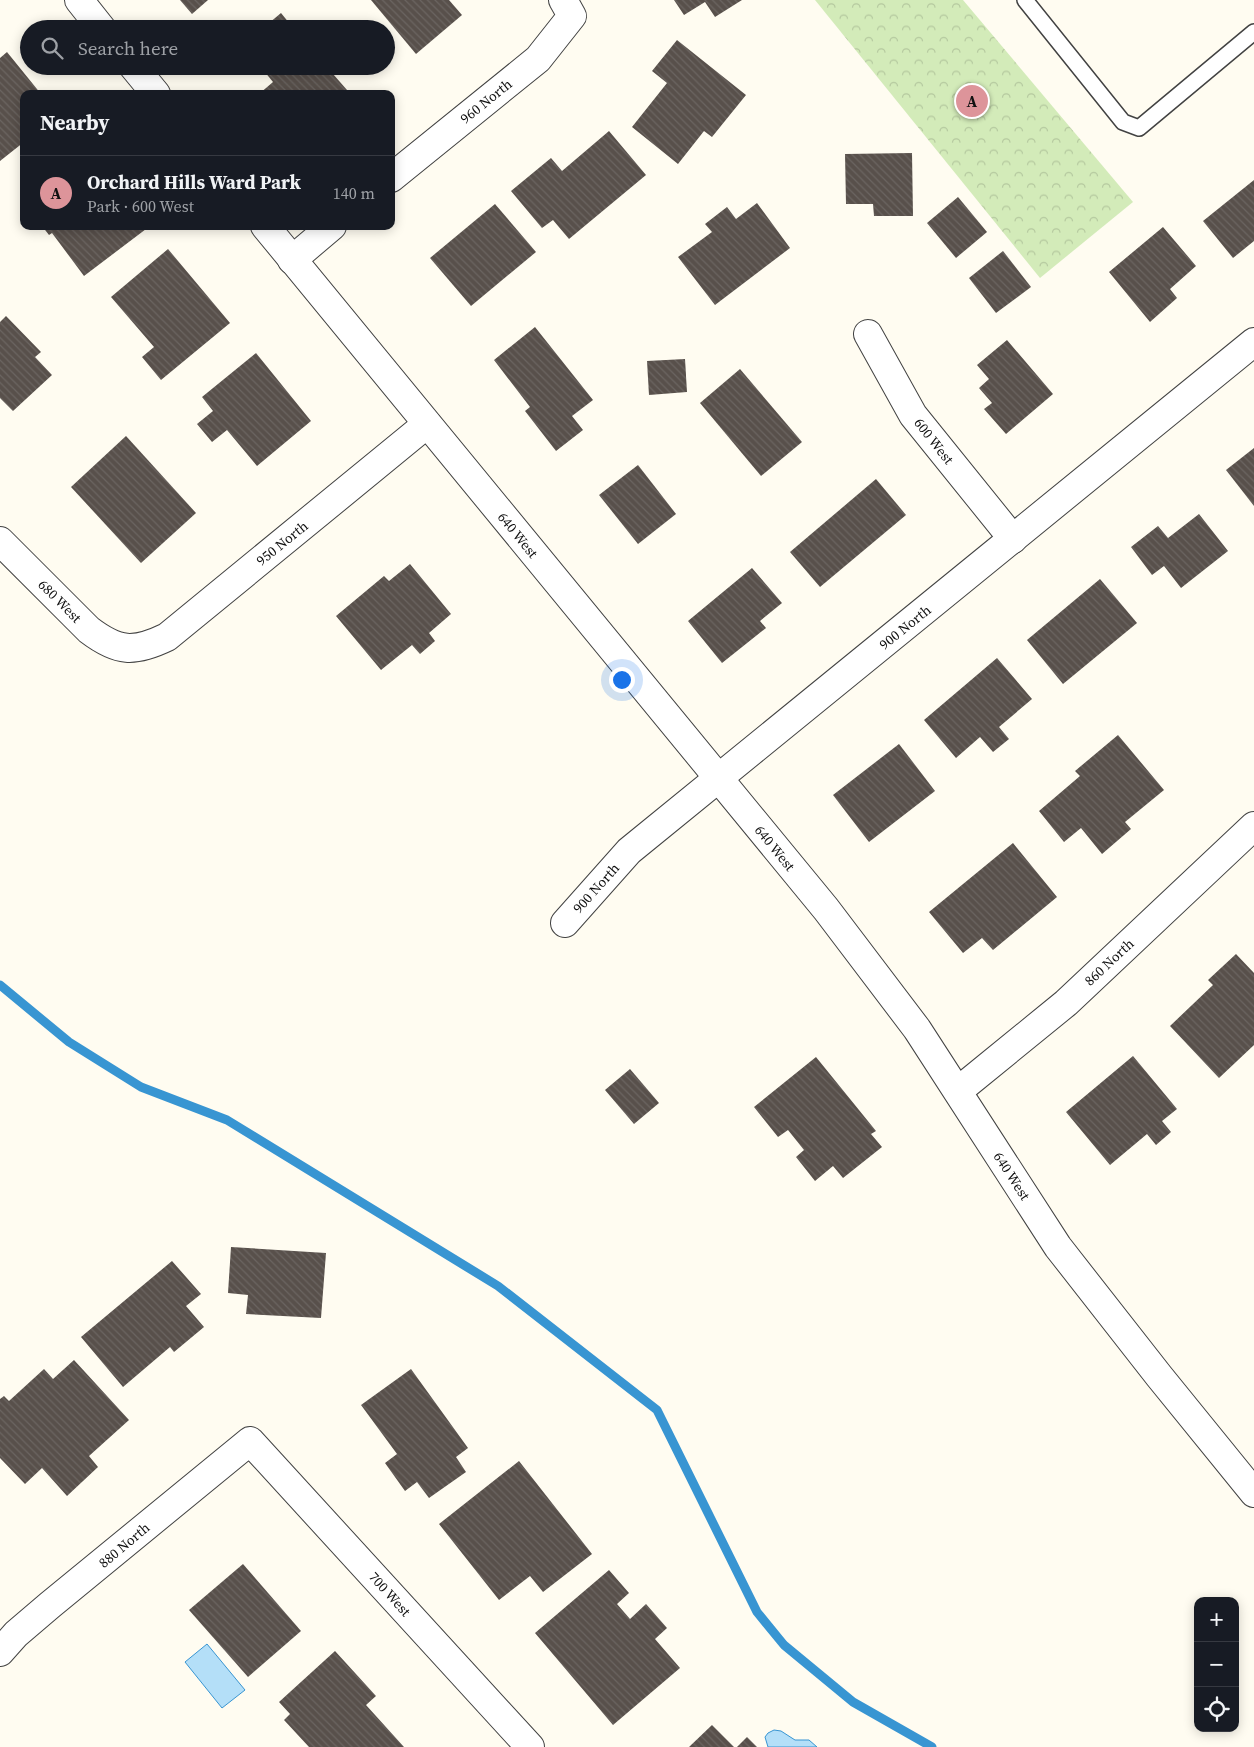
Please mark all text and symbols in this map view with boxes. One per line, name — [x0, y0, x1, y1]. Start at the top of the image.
search box — [20, 20, 395, 75]
icon: search — [38, 34, 66, 62]
text: Search here — [78, 35, 178, 61]
street label: 960 North — [456, 74, 516, 128]
pin: A — [956, 82, 988, 120]
text: Nearby — [40, 108, 110, 137]
text: Orchard Hills Ward Park — [87, 169, 301, 195]
text: A — [51, 182, 61, 204]
text: 140 m — [333, 182, 375, 204]
text: Park · 600 West — [87, 195, 194, 217]
street label: 600 West — [909, 414, 959, 469]
street label: 640 West — [493, 508, 543, 563]
street label: 950 North — [252, 516, 312, 570]
street label: 680 West — [34, 575, 87, 628]
street label: 900 North — [875, 600, 935, 654]
your location — [609, 667, 635, 693]
street label: 640 West — [750, 821, 800, 876]
street label: 900 North — [568, 859, 624, 917]
street label: 860 North — [1080, 934, 1138, 990]
street label: 640 West — [989, 1148, 1035, 1204]
street label: 880 North — [94, 1518, 154, 1572]
street label: 700 West — [364, 1567, 416, 1621]
map controls — [1194, 1597, 1239, 1732]
button: + — [1194, 1597, 1239, 1642]
button: − — [1194, 1642, 1239, 1687]
button: locate — [1194, 1687, 1239, 1732]

